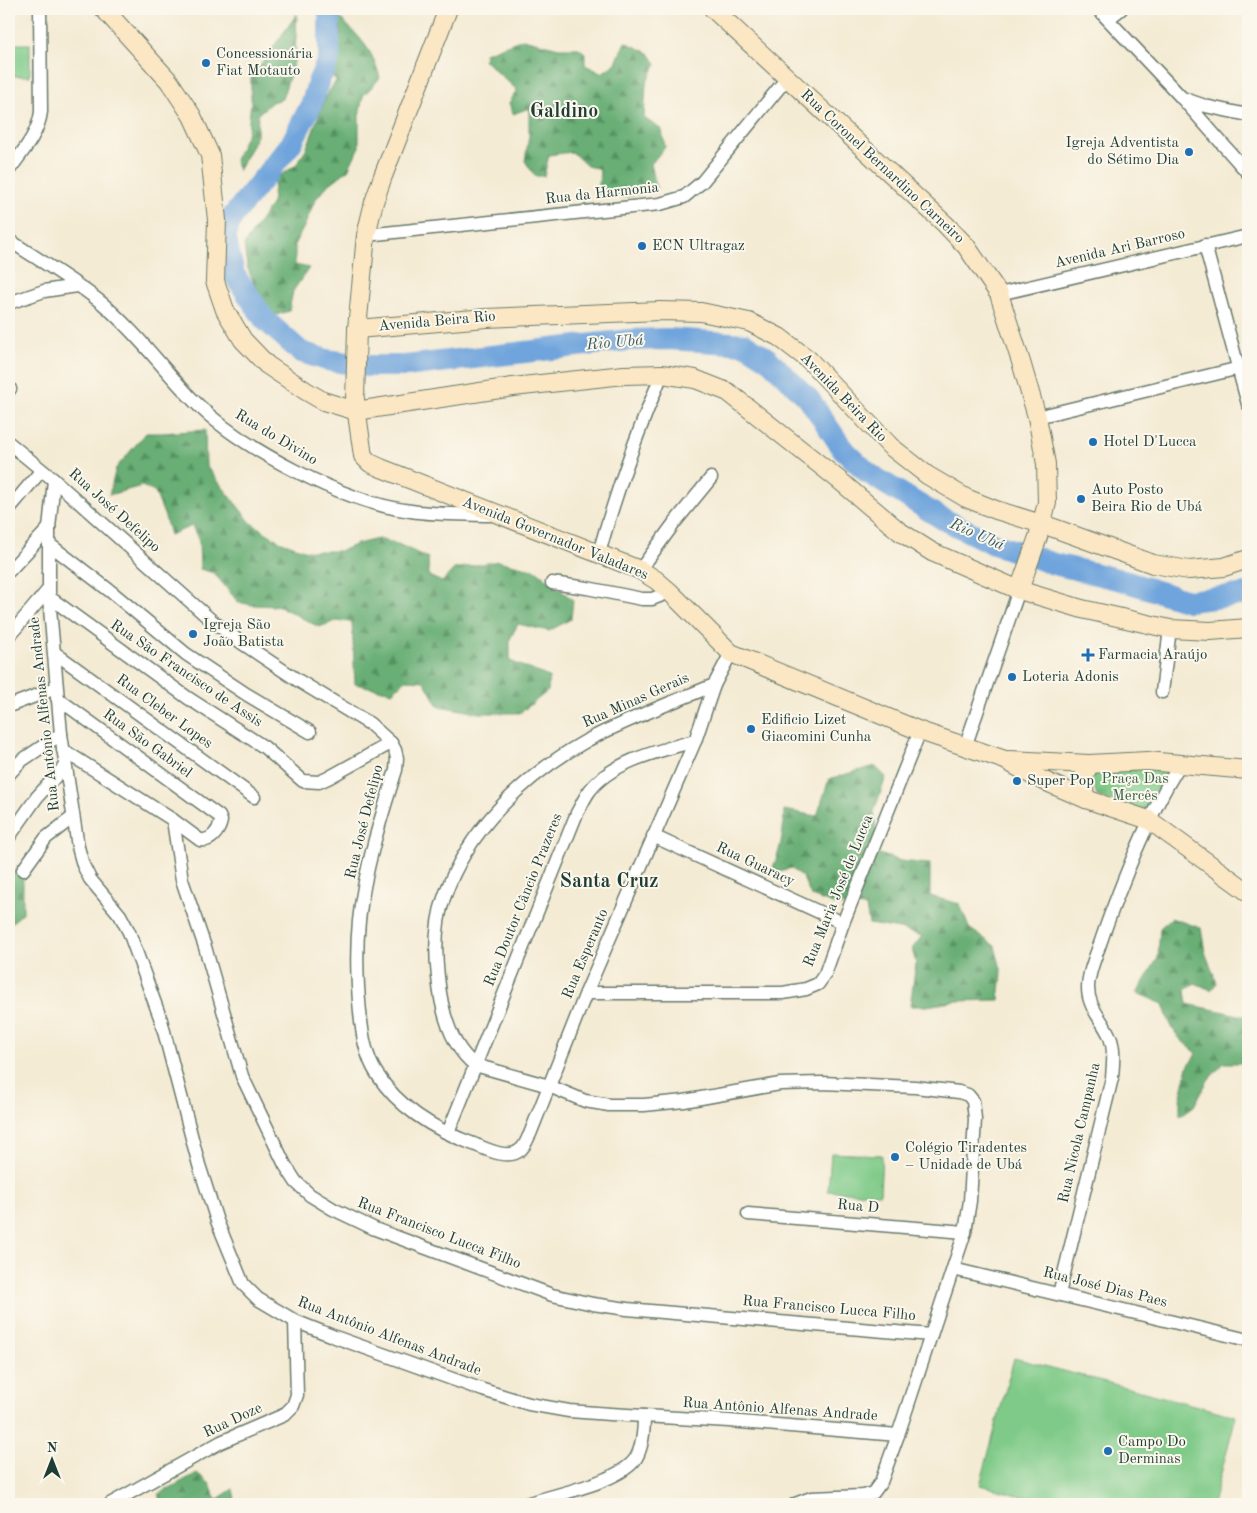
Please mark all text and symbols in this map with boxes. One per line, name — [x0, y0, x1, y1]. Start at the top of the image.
place label: Concessionária Fiat Motauto — [216, 47, 313, 79]
marker: Concessionária Fiat Motauto — [200, 57, 212, 69]
street label: Rua Coronel Bernardino Carneiro — [797, 87, 967, 247]
district label: Galdino — [530, 102, 598, 122]
place label: Igreja Adventista do Sétimo Dia — [1066, 136, 1180, 168]
marker: Igreja Adventista do Sétimo Dia — [1183, 146, 1195, 158]
street label: Rua da Harmonia — [544, 181, 660, 207]
street label: Avenida Ari Barroso — [1053, 227, 1187, 271]
place label: ECN Ultragaz — [652, 239, 745, 254]
marker: ECN Ultragaz — [636, 240, 648, 252]
street label: Avenida Beira Rio — [378, 309, 496, 335]
water label: Rio Ubá — [585, 332, 645, 354]
street label: Avenida Beira Rio — [797, 351, 889, 445]
street label: Rua do Divino — [232, 408, 320, 468]
place label: Hotel D'Lucca — [1103, 435, 1197, 450]
marker: Hotel D'Lucca — [1087, 436, 1099, 448]
street label: Rua José Defelipo — [65, 466, 163, 556]
place label: Auto Posto Beira Rio de Ubá — [1091, 483, 1203, 515]
marker: Auto Posto Beira Rio de Ubá — [1075, 493, 1087, 505]
street label: Avenida Governador Valadares — [460, 495, 650, 583]
water label: Rio Ubá — [947, 516, 1007, 554]
street label: Rua Antônio Alfenas Andrade — [27, 616, 63, 812]
street label: Rua São Francisco de Assis — [107, 618, 265, 730]
place label: Igreja São João Batista — [203, 618, 284, 650]
marker: Igreja São João Batista — [187, 628, 199, 640]
place label: Farmacia Araújo — [1098, 648, 1208, 663]
marker: Farmacia Araújo — [1082, 649, 1094, 661]
place label: Loteria Adonis — [1022, 670, 1119, 685]
street label: Rua Minas Gerais — [580, 671, 692, 731]
marker: Loteria Adonis — [1006, 671, 1018, 683]
street label: Rua Cleber Lopes — [113, 672, 215, 752]
street label: Rua São Gabriel — [100, 707, 194, 781]
place label: Edificio Lizet Giacomini Cunha — [761, 713, 872, 745]
marker: Edificio Lizet Giacomini Cunha — [745, 723, 757, 735]
street label: Rua José Defelipo — [344, 763, 386, 881]
park label: Praça Das Mercês — [1101, 772, 1169, 804]
place label: Super Pop — [1027, 774, 1094, 789]
marker: Super Pop — [1011, 775, 1023, 787]
street label: Rua Doutor Câncio Prazeres — [482, 811, 566, 989]
street label: Rua Maria José de Lucca — [802, 812, 877, 969]
street label: Rua Guaracy — [713, 840, 797, 890]
district label: Santa Cruz — [560, 872, 658, 892]
street label: Rua Esperanto — [560, 907, 612, 1001]
street label: Rua Nicola Campanha — [1057, 1061, 1104, 1205]
place label: Colégio Tiradentes – Unidade de Ubá — [905, 1141, 1027, 1173]
marker: Colégio Tiradentes – Unidade de Ubá — [889, 1151, 901, 1163]
street label: Rua Francisco Lucca Filho — [355, 1196, 523, 1272]
street label: Rua D — [836, 1198, 880, 1216]
street label: Rua José Dias Paes — [1041, 1265, 1169, 1311]
street label: Rua Francisco Lucca Filho — [742, 1294, 916, 1324]
street label: Rua Antônio Alfenas Andrade — [295, 1295, 483, 1379]
street label: Rua Antônio Alfenas Andrade — [682, 1396, 878, 1424]
street label: Rua Doze — [201, 1401, 265, 1441]
place label: Campo Do Derminas — [1118, 1435, 1186, 1467]
north arrow — [28, 1436, 78, 1486]
text: N — [47, 1441, 58, 1455]
marker: Campo Do Derminas — [1102, 1445, 1114, 1457]

